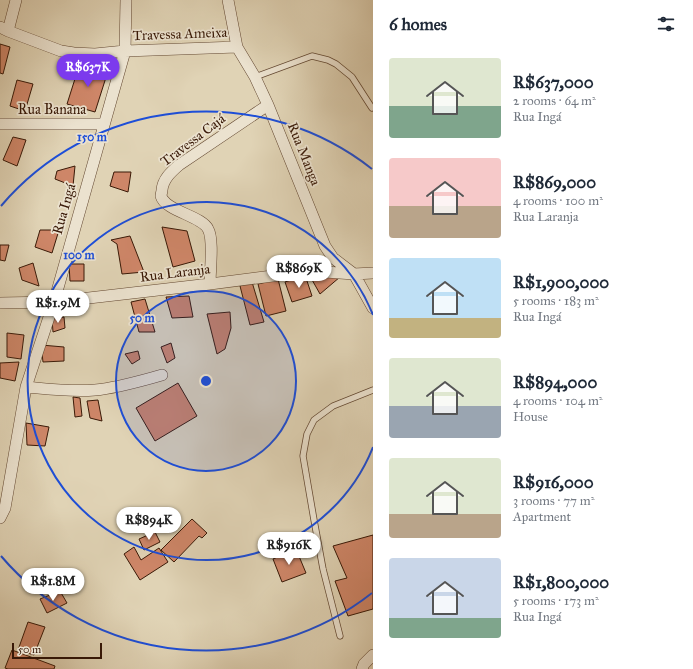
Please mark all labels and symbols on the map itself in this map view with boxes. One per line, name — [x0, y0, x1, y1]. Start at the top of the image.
street label: Travessa Ameixa — [132, 24, 228, 44]
pin: R$637K — [55, 54, 121, 88]
street label: Rua Banana — [18, 101, 86, 118]
street label: Travessa Cajá — [157, 110, 229, 170]
street label: Rua Manga — [284, 120, 324, 188]
text: 150 m — [77, 130, 108, 144]
street label: Rua Ingá — [49, 182, 79, 236]
text: 100 m — [63, 248, 96, 262]
pin: R$869K — [266, 255, 332, 289]
street label: Rua Laranja — [139, 260, 211, 286]
pin: R$1.9M — [25, 290, 91, 324]
text: 50 m — [129, 311, 156, 325]
centre of rings — [199, 374, 213, 388]
pin: R$894K — [116, 507, 182, 541]
pin: R$916K — [256, 532, 322, 566]
pin: R$1.8M — [20, 568, 86, 602]
scale bar — [12, 641, 102, 660]

